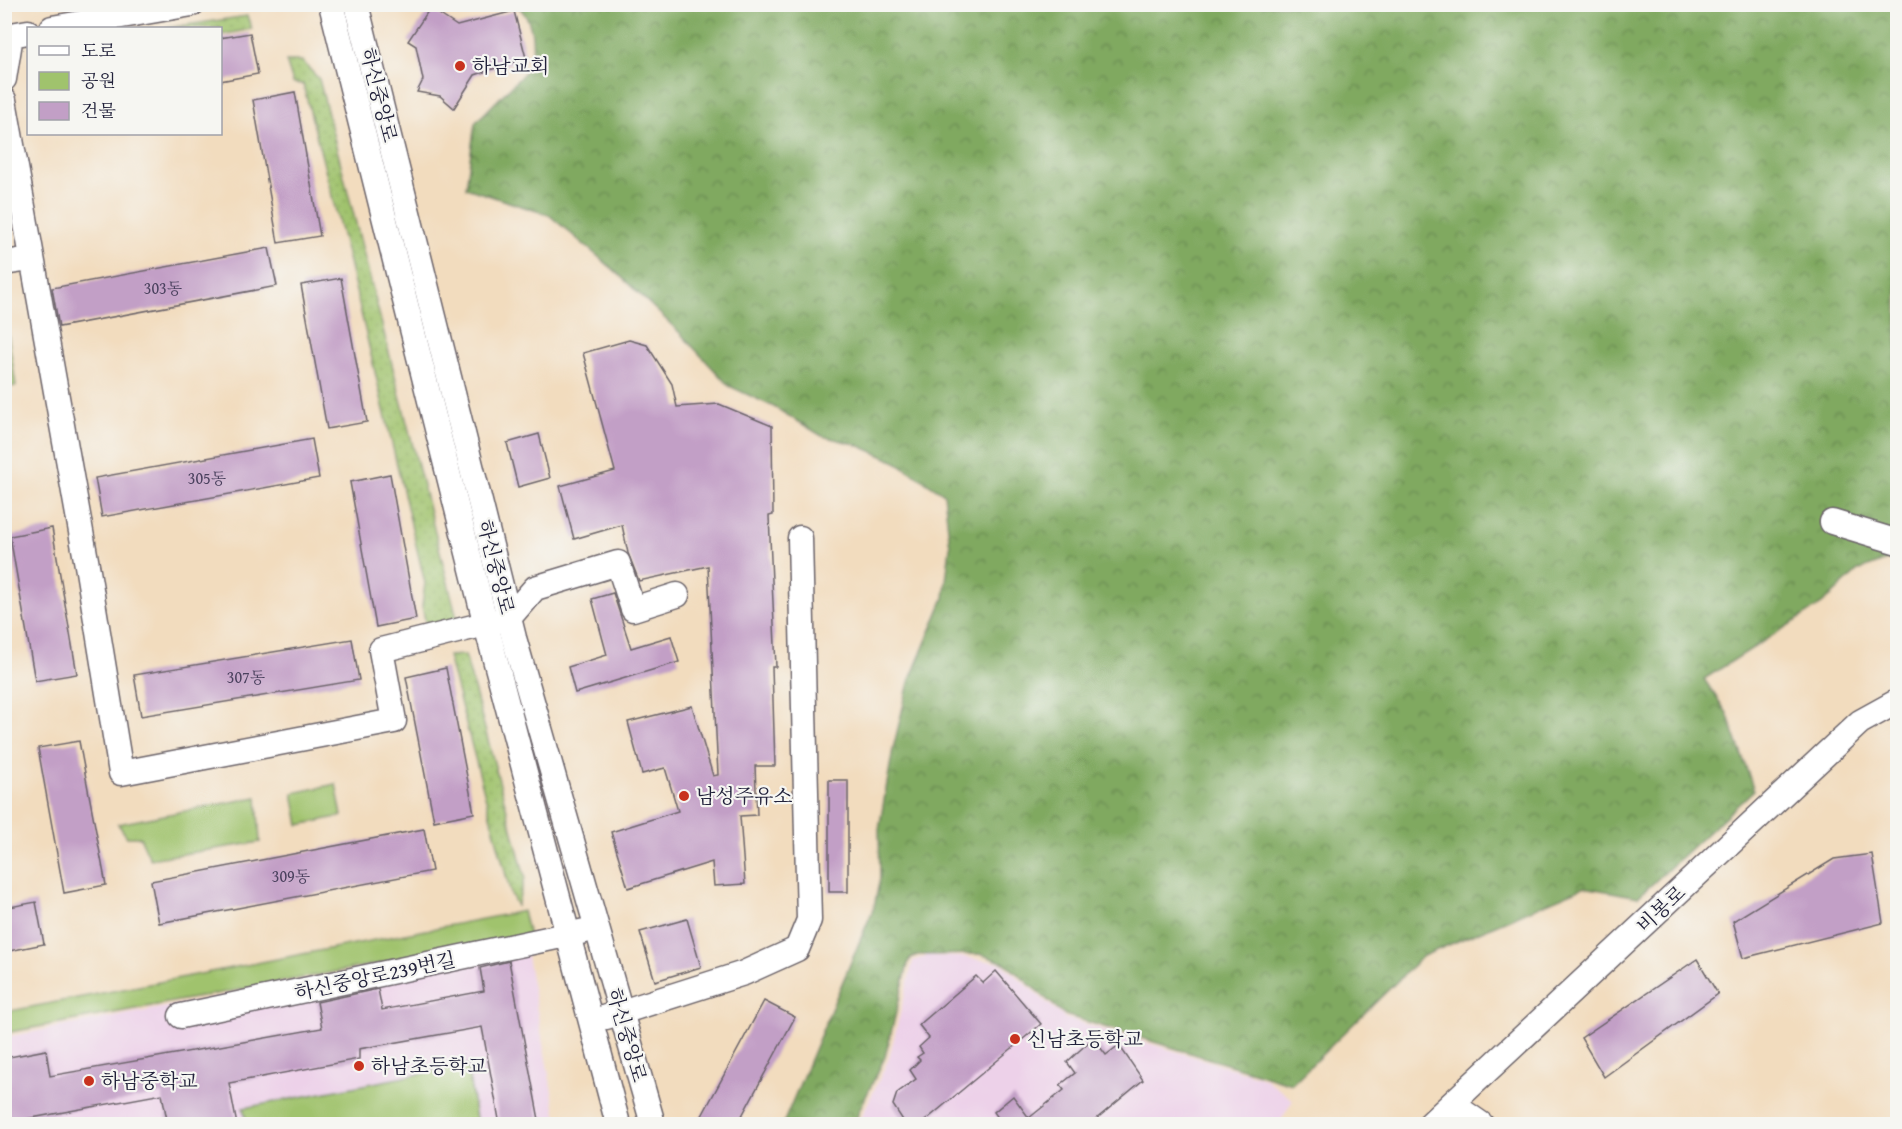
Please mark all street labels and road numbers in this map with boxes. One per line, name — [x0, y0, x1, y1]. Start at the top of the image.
street label: 하신중앙로 — [354, 45, 405, 145]
street label: 하신중앙로 — [471, 517, 522, 617]
street label: 비봉로 — [1630, 878, 1692, 939]
street label: 하신중앙로239번길 — [292, 944, 458, 1007]
street label: 하신중앙로 — [600, 984, 655, 1085]

